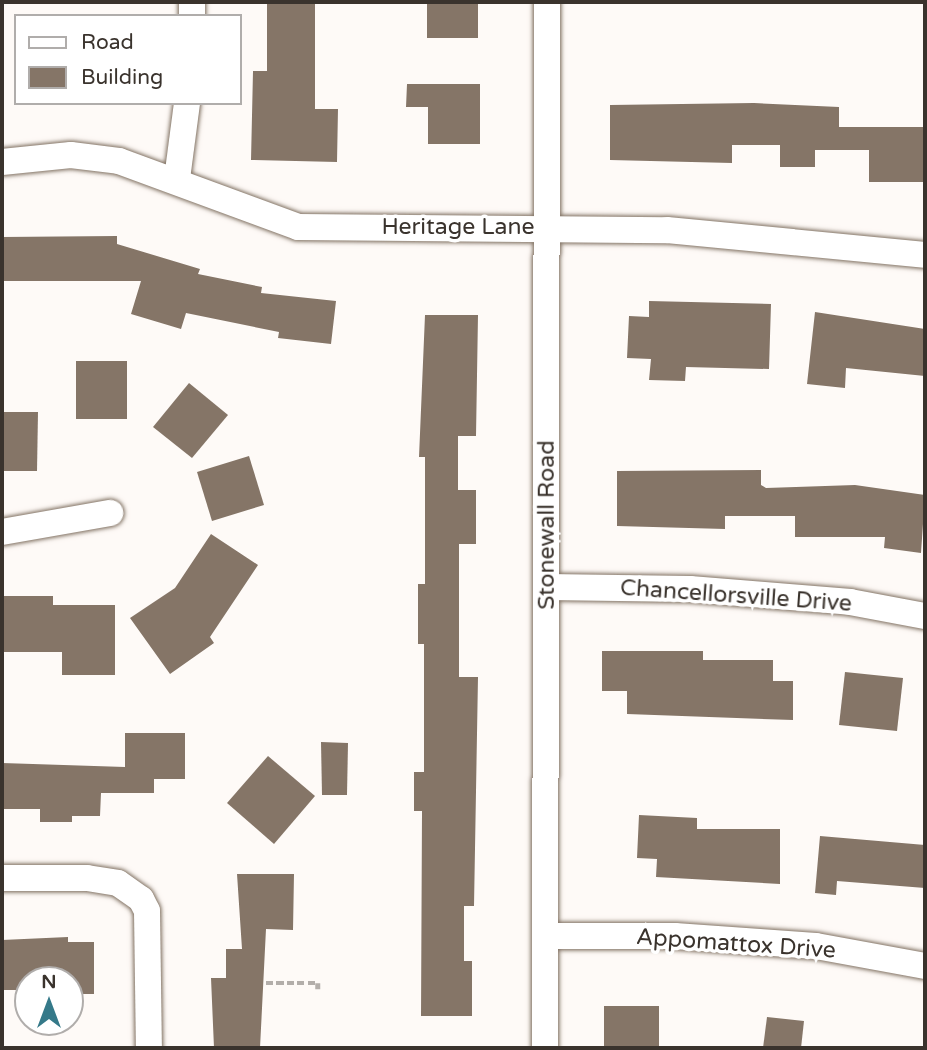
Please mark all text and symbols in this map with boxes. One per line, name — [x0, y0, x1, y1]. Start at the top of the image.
legend — [14, 14, 242, 105]
text: Road — [81, 30, 134, 55]
text: Building — [81, 65, 163, 90]
street label: Heritage Lane — [381, 213, 535, 241]
street label: Stonewall Road — [533, 440, 561, 610]
street label: Chancellorsville Drive — [619, 574, 853, 618]
street label: Appomattox Drive — [635, 923, 837, 965]
north arrow — [14, 966, 84, 1036]
text: N — [41, 971, 57, 993]

